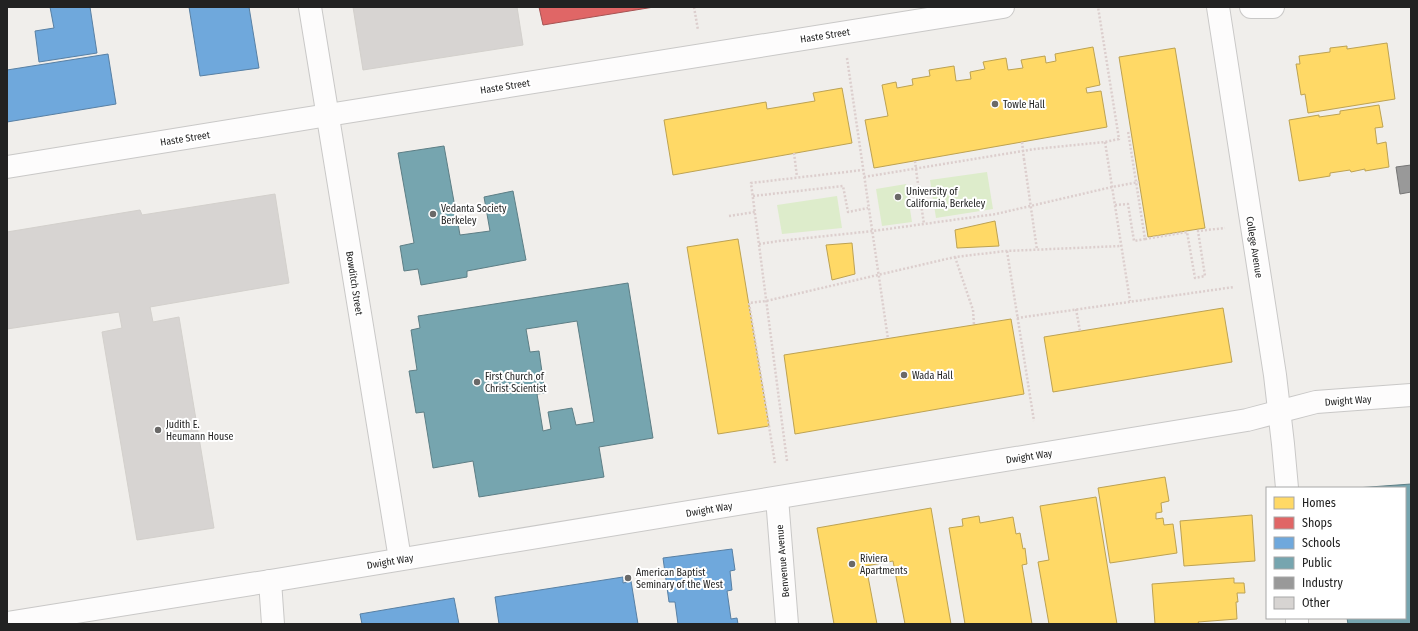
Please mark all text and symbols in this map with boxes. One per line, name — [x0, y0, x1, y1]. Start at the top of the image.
street label: Haste Street — [799, 26, 852, 46]
street label: Haste Street — [479, 77, 532, 97]
marker: Towle Hall — [990, 99, 1000, 109]
place label: Towle Hall — [1003, 99, 1045, 111]
street label: Haste Street — [159, 129, 212, 149]
place label: University of California, Berkeley — [906, 186, 986, 210]
marker: University of California, Berkeley — [893, 192, 903, 202]
place label: Vedanta Society Berkeley — [441, 203, 507, 227]
marker: Vedanta Society Berkeley — [428, 209, 438, 219]
street label: College Avenue — [1243, 215, 1265, 279]
street label: Bowditch Street — [343, 250, 365, 317]
marker: Wada Hall — [899, 370, 909, 380]
place label: Wada Hall — [912, 370, 953, 382]
place label: First Church of Christ Scientist — [485, 371, 547, 395]
marker: First Church of Christ Scientist — [472, 377, 482, 387]
street label: Dwight Way — [1324, 393, 1372, 409]
place label: Judith E. Heumann House — [166, 419, 234, 443]
marker: Judith E. Heumann House — [153, 425, 163, 435]
street label: Dwight Way — [1005, 447, 1054, 467]
legend — [1266, 487, 1406, 619]
text: Homes — [1302, 496, 1336, 510]
street label: Dwight Way — [685, 500, 734, 520]
text: Shops — [1302, 516, 1332, 530]
street label: Benvenue Avenue — [774, 524, 792, 598]
text: Schools — [1302, 536, 1340, 550]
street label: Dwight Way — [366, 552, 415, 572]
place label: Riviera Apartments — [860, 553, 908, 577]
text: Public — [1302, 556, 1332, 570]
marker: Riviera Apartments — [847, 559, 857, 569]
place label: American Baptist Seminary of the West — [636, 567, 724, 591]
marker: American Baptist Seminary of the West — [623, 573, 633, 583]
text: Industry — [1302, 576, 1343, 590]
text: Other — [1302, 596, 1331, 610]

